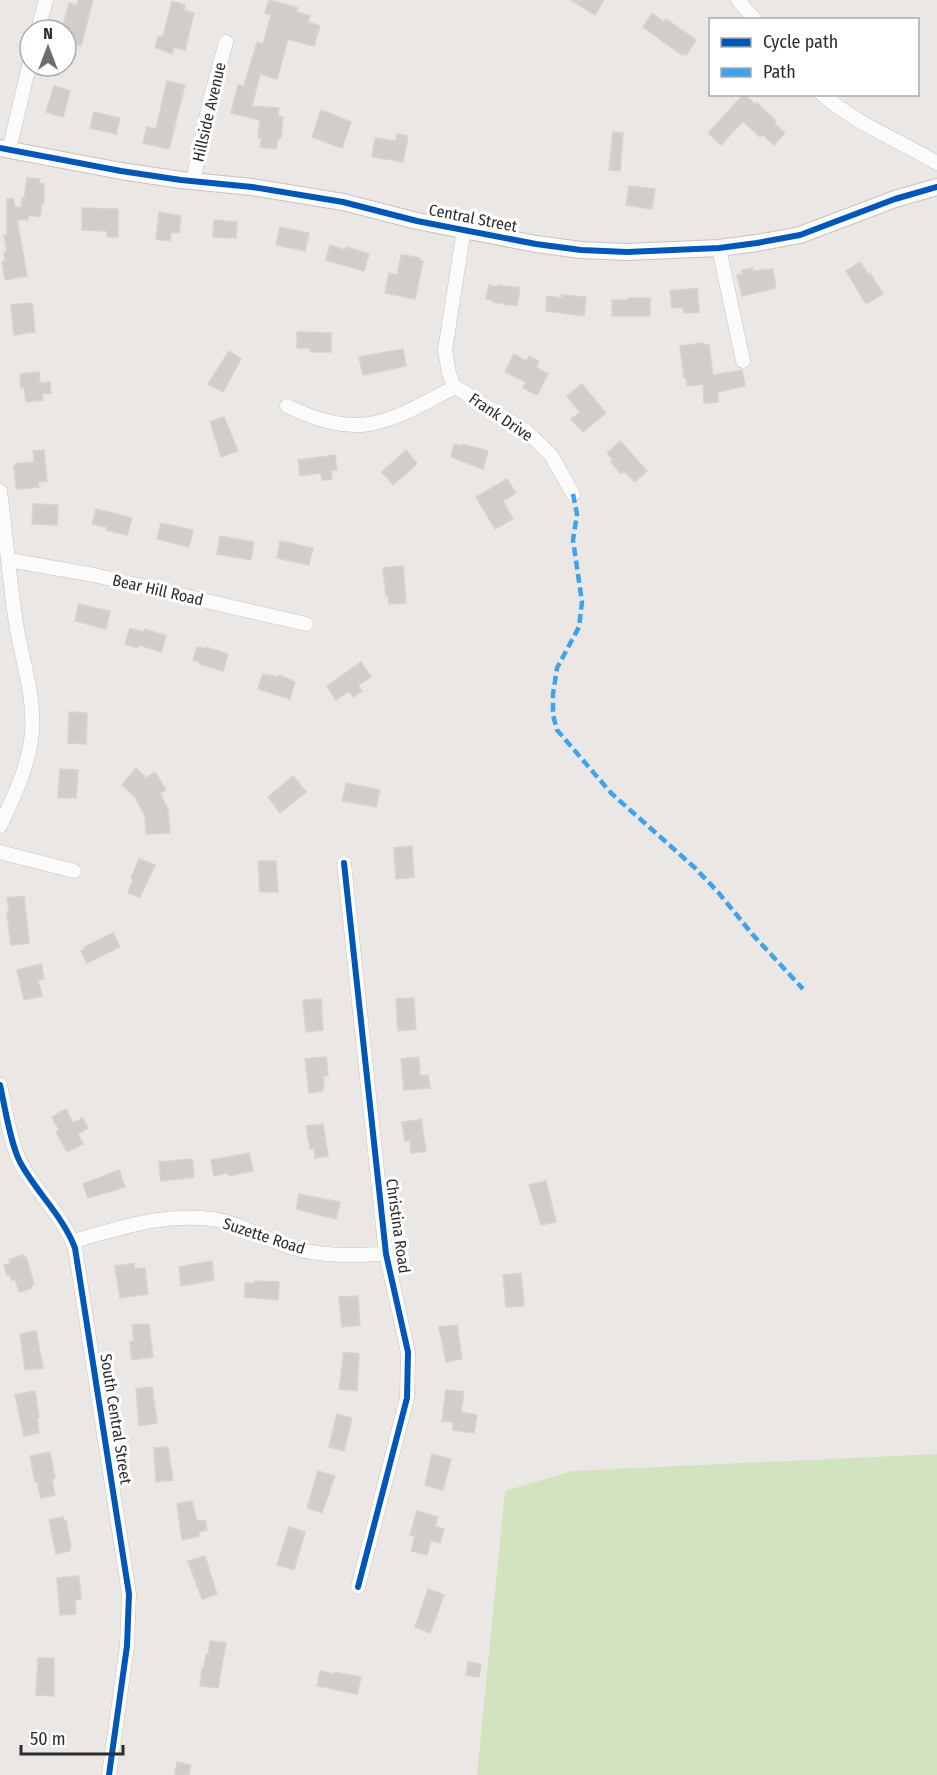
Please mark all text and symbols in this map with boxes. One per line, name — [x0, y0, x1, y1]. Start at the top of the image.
north arrow — [18, 18, 78, 78]
legend — [709, 18, 919, 96]
text: N — [43, 24, 53, 43]
text: Cycle path — [763, 31, 838, 53]
street label: Hillside Avenue — [188, 60, 230, 164]
text: Path — [763, 61, 796, 83]
street label: Central Street — [427, 200, 519, 236]
street label: Frank Drive — [465, 389, 537, 445]
street label: Bear Hill Road — [111, 570, 205, 610]
street label: Christina Road — [382, 1177, 414, 1275]
street label: Suzette Road — [220, 1214, 308, 1258]
street label: South Central Street — [96, 1353, 136, 1486]
scale bar — [21, 1718, 123, 1756]
text: 50 m — [30, 1728, 66, 1750]

